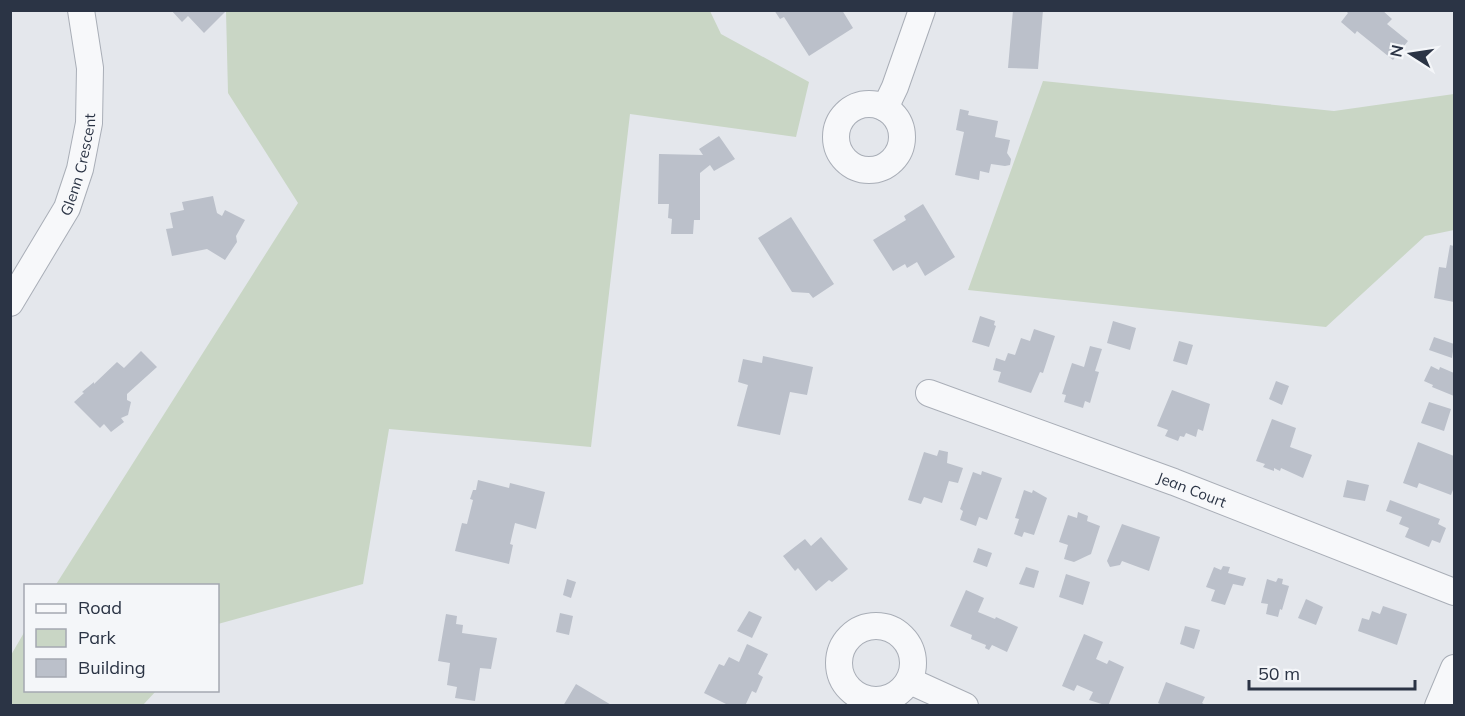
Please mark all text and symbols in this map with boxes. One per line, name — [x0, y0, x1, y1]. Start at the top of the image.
north arrow — [1381, 24, 1441, 84]
text: N — [1385, 43, 1407, 59]
street label: Glenn Crescent — [55, 113, 99, 219]
street label: Jean Court — [1155, 467, 1229, 511]
legend — [24, 584, 219, 692]
text: Road — [78, 596, 122, 619]
text: Park — [78, 626, 117, 649]
scale bar — [1249, 653, 1416, 691]
text: Building — [78, 656, 146, 679]
text: 50 m — [1258, 662, 1300, 685]

